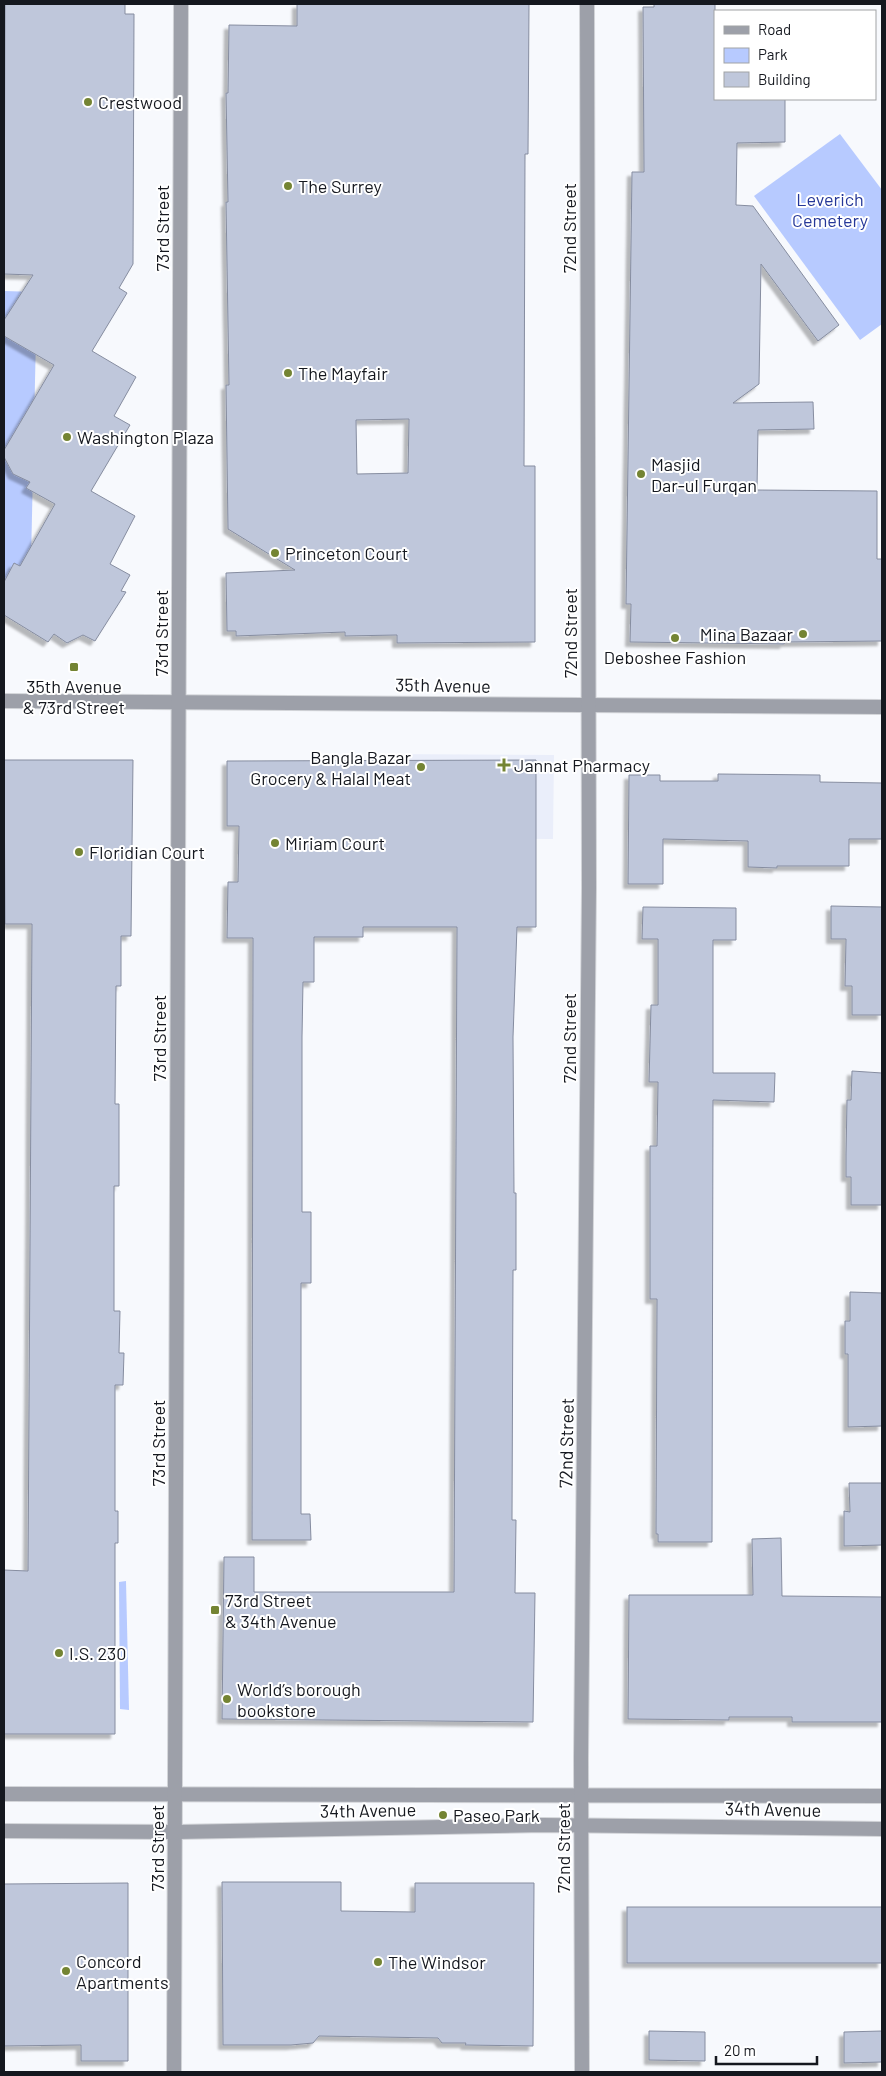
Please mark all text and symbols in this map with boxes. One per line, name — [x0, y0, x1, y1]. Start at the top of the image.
legend — [714, 10, 876, 100]
text: Road — [758, 20, 791, 38]
text: Park — [758, 45, 788, 63]
text: Building — [758, 70, 811, 88]
place label: Crestwood — [98, 91, 182, 113]
marker: Crestwood — [82, 96, 94, 108]
place label: The Surrey — [298, 175, 382, 197]
marker: The Surrey — [282, 180, 294, 192]
street label: 72nd Street — [558, 183, 580, 273]
street label: 73rd Street — [151, 185, 173, 271]
park label: Leverich Cemetery — [792, 188, 868, 231]
place label: The Mayfair — [298, 362, 388, 384]
marker: The Mayfair — [282, 367, 294, 379]
place label: Washington Plaza — [77, 426, 214, 448]
marker: Washington Plaza — [61, 431, 73, 443]
place label: Masjid Dar-ul Furqan — [651, 453, 757, 496]
marker: Masjid Dar-ul Furqan — [635, 468, 647, 480]
place label: Princeton Court — [285, 542, 408, 564]
marker: Princeton Court — [269, 547, 281, 559]
street label: 72nd Street — [559, 588, 581, 678]
street label: 73rd Street — [150, 590, 172, 676]
place label: Mina Bazaar — [700, 623, 793, 645]
marker: Mina Bazaar — [797, 628, 809, 640]
marker: Deboshee Fashion — [669, 632, 681, 644]
place label: Deboshee Fashion — [604, 646, 746, 668]
marker: 35th Avenue & 73rd Street — [68, 661, 80, 673]
street label: 35th Avenue — [395, 673, 491, 697]
place label: 35th Avenue & 73rd Street — [23, 675, 125, 718]
place label: Bangla Bazar Grocery & Halal Meat — [250, 746, 411, 789]
place label: Jannat Pharmacy — [514, 754, 650, 776]
marker: Jannat Pharmacy — [498, 759, 510, 771]
marker: Bangla Bazar Grocery & Halal Meat — [415, 761, 427, 773]
place label: Miriam Court — [285, 832, 385, 854]
marker: Miriam Court — [269, 837, 281, 849]
place label: Floridian Court — [89, 841, 205, 863]
marker: Floridian Court — [73, 846, 85, 858]
street label: 72nd Street — [558, 993, 580, 1083]
street label: 73rd Street — [148, 995, 170, 1081]
street label: 72nd Street — [554, 1398, 578, 1488]
street label: 73rd Street — [147, 1400, 169, 1486]
place label: 73rd Street & 34th Avenue — [225, 1589, 337, 1632]
marker: 73rd Street & 34th Avenue — [209, 1604, 221, 1616]
place label: I.S. 230 — [69, 1642, 127, 1664]
marker: I.S. 230 — [53, 1647, 65, 1659]
place label: World’s borough bookstore — [237, 1678, 361, 1721]
marker: World’s borough bookstore — [221, 1693, 233, 1705]
street label: 34th Avenue — [725, 1797, 821, 1821]
street label: 34th Avenue — [320, 1798, 416, 1822]
street label: 72nd Street — [552, 1803, 574, 1893]
place label: Paseo Park — [453, 1804, 540, 1826]
street label: 73rd Street — [146, 1805, 168, 1891]
marker: Paseo Park — [437, 1809, 449, 1821]
place label: Concord Apartments — [76, 1950, 169, 1993]
place label: The Windsor — [388, 1951, 486, 1973]
marker: The Windsor — [372, 1956, 384, 1968]
marker: Concord Apartments — [60, 1965, 72, 1977]
scale bar — [716, 2034, 817, 2066]
text: 20 m — [724, 2041, 756, 2059]

